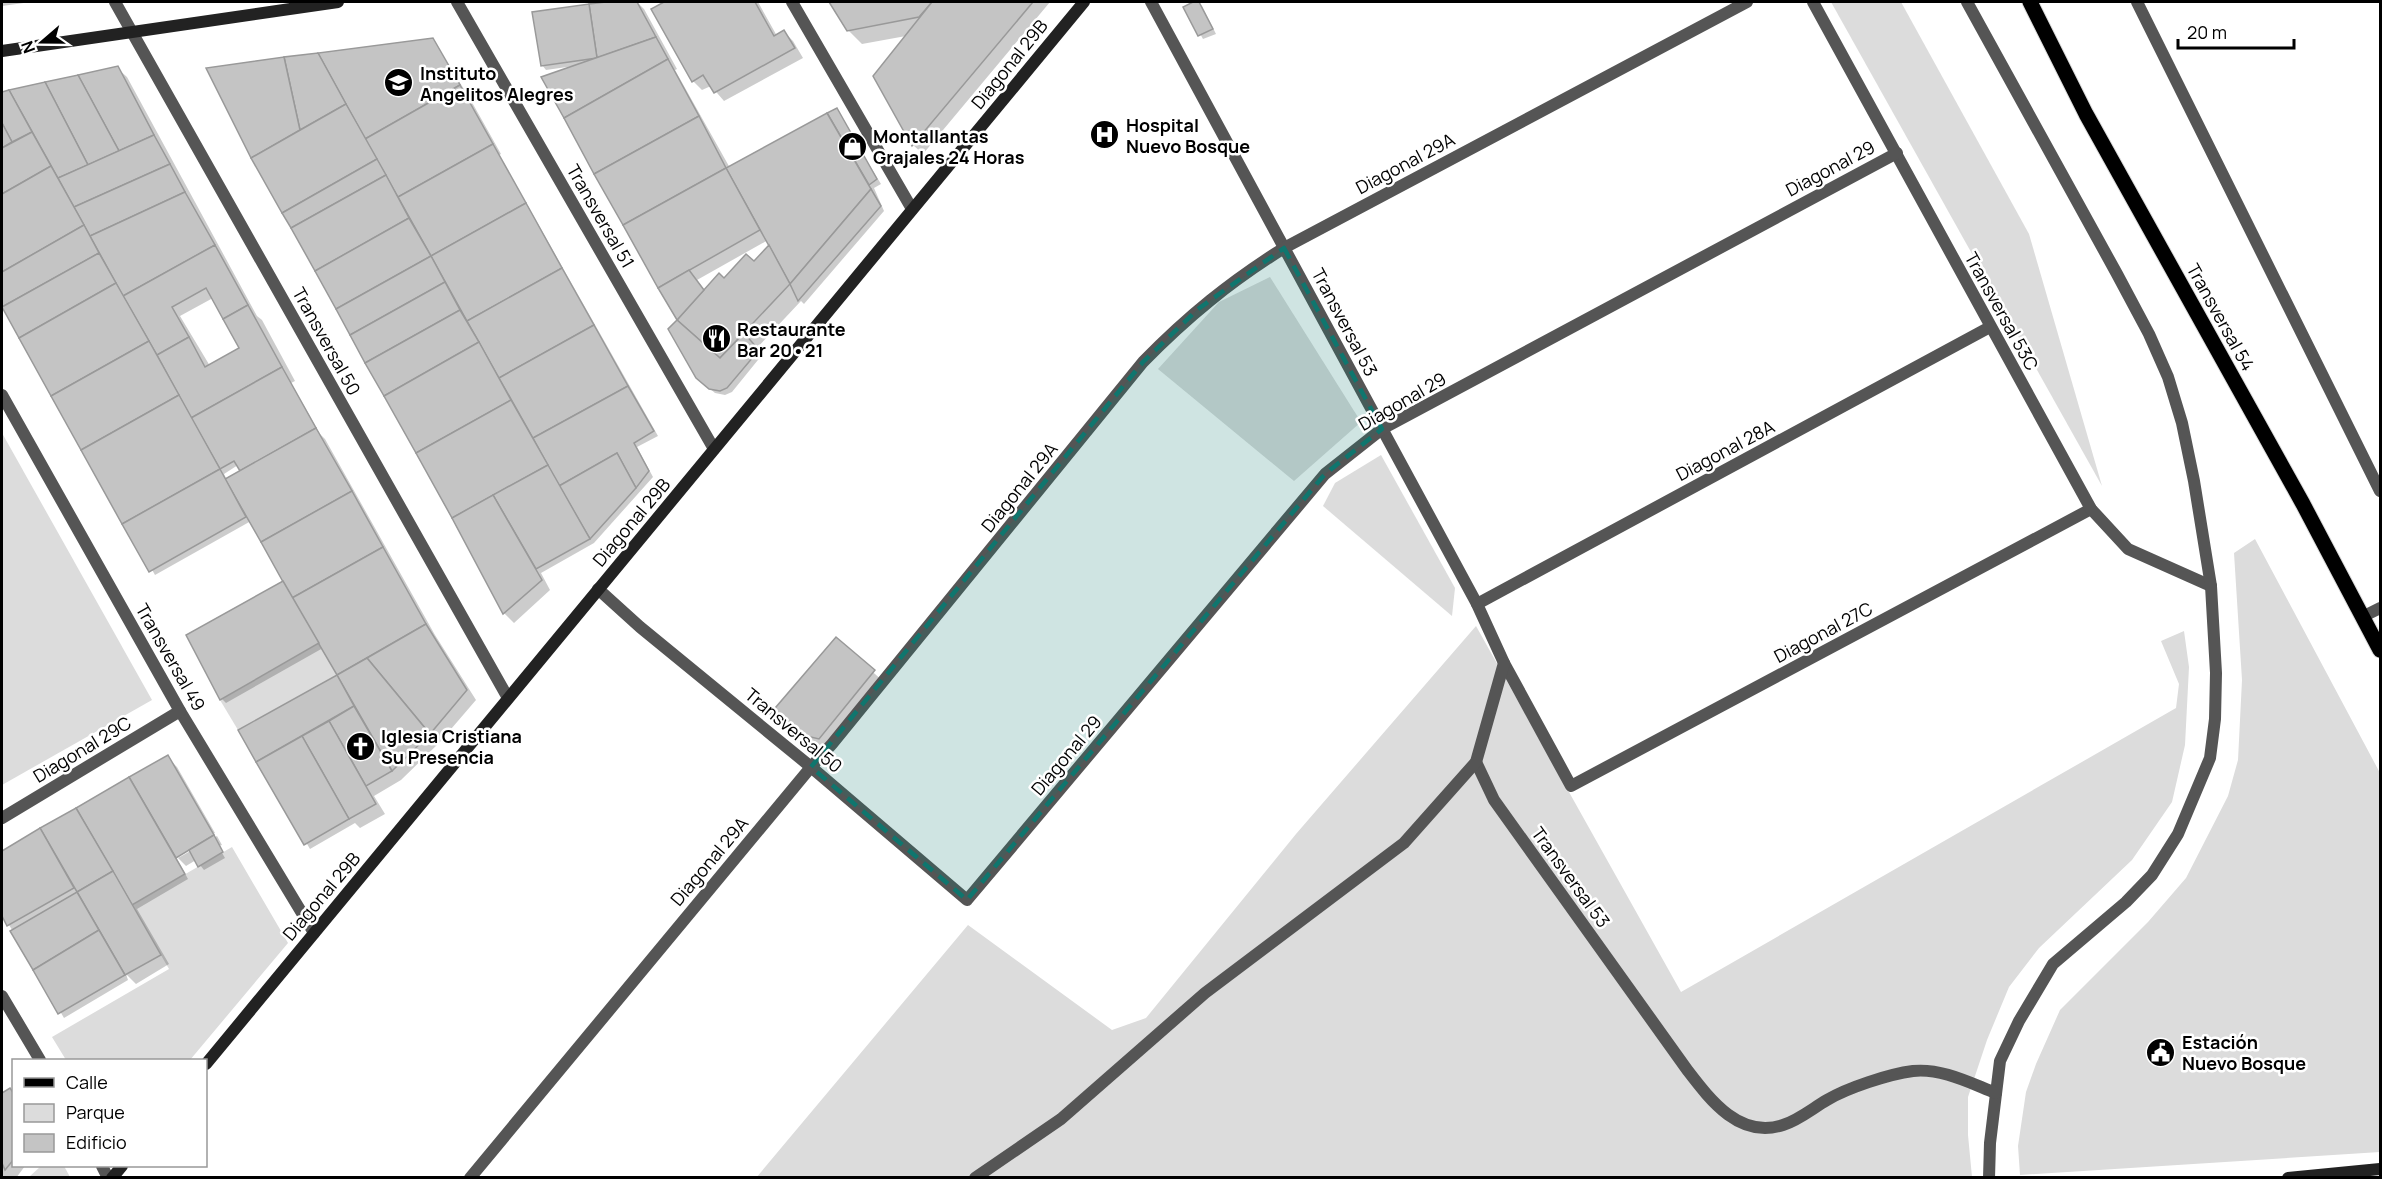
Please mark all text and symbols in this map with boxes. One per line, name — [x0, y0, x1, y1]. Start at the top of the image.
north arrow — [12, 12, 72, 72]
scale bar — [2178, 12, 2294, 50]
street label: Diagonal 29B — [966, 14, 1052, 114]
text: 20 m — [2187, 20, 2227, 44]
text: N — [16, 38, 40, 56]
place label: Instituto Angelitos Alegres — [420, 61, 574, 106]
school or university icon: Instituto Angelitos Alegres — [383, 67, 415, 99]
place label: Hospital Nuevo Bosque — [1126, 113, 1250, 158]
hospital icon: Hospital Nuevo Bosque — [1089, 119, 1121, 151]
place label: Montallantas Grajales 24 Horas — [873, 124, 1025, 169]
street label: Diagonal 29A — [1351, 127, 1459, 199]
shop icon: Montallantas Grajales 24 Horas — [836, 130, 868, 162]
street label: Diagonal 29 — [1781, 135, 1879, 201]
street label: Transversal 51 — [562, 160, 640, 272]
street label: Transversal 53C — [1960, 248, 2044, 374]
street label: Transversal 54 — [2182, 259, 2260, 375]
street label: Transversal 53 — [1307, 264, 1383, 380]
street label: Transversal 50 — [287, 283, 367, 399]
place label: Restaurante Bar 20•21 — [737, 317, 846, 362]
restaurant icon: Restaurante Bar 20•21 — [700, 323, 732, 355]
street label: Diagonal 29 — [1354, 366, 1450, 436]
street label: Diagonal 28A — [1672, 414, 1779, 486]
street label: Diagonal 29A — [975, 437, 1063, 537]
street label: Diagonal 29B — [587, 473, 675, 571]
street label: Diagonal 27C — [1770, 596, 1877, 668]
street label: Transversal 49 — [131, 599, 211, 715]
street label: Transversal 50 — [740, 682, 848, 778]
street label: Diagonal 29C — [29, 710, 136, 788]
street label: Diagonal 29 — [1025, 710, 1107, 800]
place label: Iglesia Cristiana Su Presencia — [381, 724, 522, 769]
church icon: Iglesia Cristiana Su Presencia — [344, 730, 376, 762]
street label: Diagonal 29A — [665, 811, 754, 910]
street label: Transversal 53 — [1526, 822, 1616, 932]
street label: Diagonal 29B — [277, 847, 365, 945]
place label: Estación Nuevo Bosque — [2182, 1030, 2306, 1075]
public building icon: Estación Nuevo Bosque — [2145, 1036, 2177, 1068]
legend — [12, 1059, 207, 1167]
text: Calle — [66, 1070, 108, 1094]
text: Parque — [66, 1100, 125, 1124]
text: Edificio — [66, 1130, 127, 1154]

